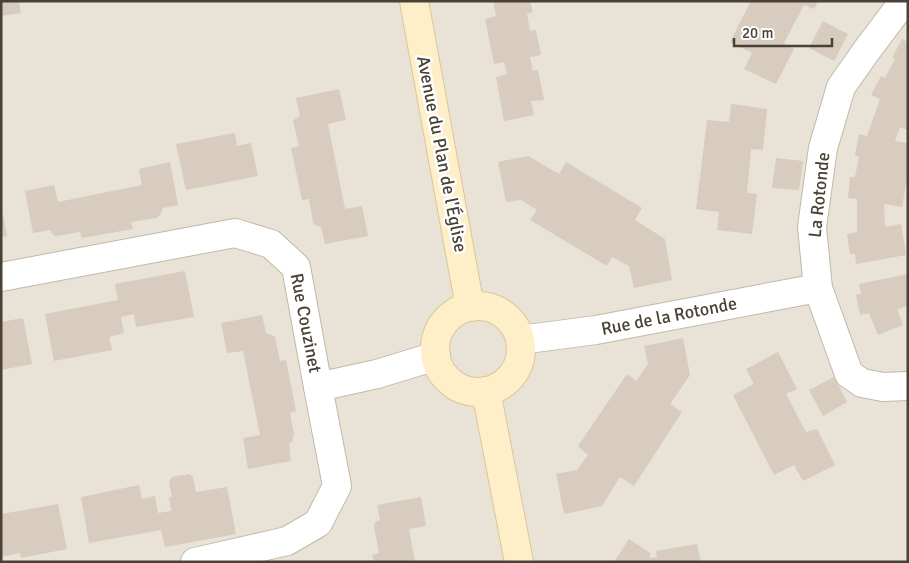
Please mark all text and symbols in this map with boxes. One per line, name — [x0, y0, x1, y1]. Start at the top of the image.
scale bar — [734, 15, 832, 47]
text: 20 m — [742, 24, 773, 42]
street label: Avenue du Plan de l'Église — [412, 54, 472, 254]
street label: La Rotonde — [804, 151, 834, 239]
street label: Rue Couzinet — [286, 271, 326, 375]
street label: Rue de la Rotonde — [599, 292, 739, 340]

